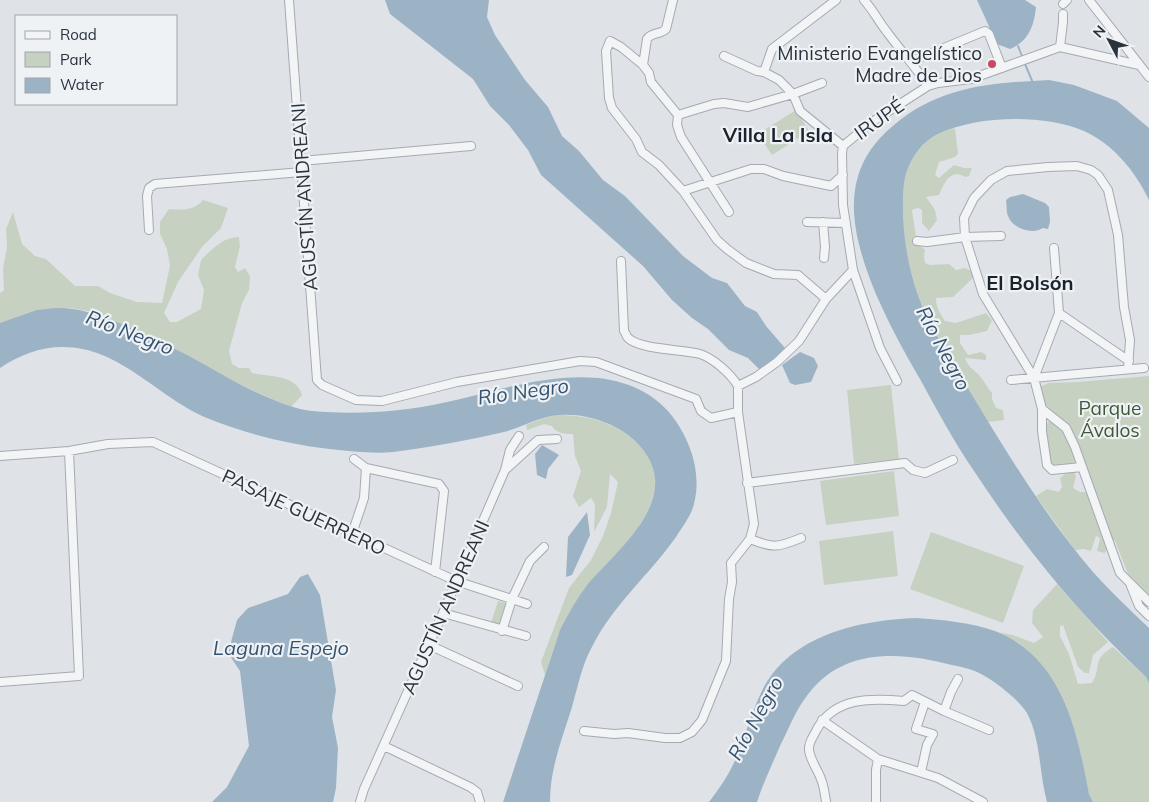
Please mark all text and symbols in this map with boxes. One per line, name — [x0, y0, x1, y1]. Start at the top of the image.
legend — [15, 15, 178, 105]
north arrow — [1084, 15, 1134, 65]
text: N — [1089, 22, 1109, 41]
text: Road — [60, 25, 97, 44]
place label: Ministerio Evangelístico Madre de Dios — [777, 41, 982, 87]
text: Park — [60, 50, 92, 69]
marker: Ministerio Evangelístico Madre de Dios — [986, 58, 998, 70]
text: Water — [60, 75, 104, 94]
street label: IRUPÉ — [849, 93, 909, 145]
street label: AGUSTÍN ANDREANI — [285, 102, 323, 292]
district label: Villa La Isla — [722, 122, 833, 147]
district label: El Bolsón — [986, 270, 1074, 295]
water label: Río Negro — [911, 302, 977, 394]
water label: Río Negro — [83, 304, 177, 360]
water label: Río Negro — [476, 372, 570, 410]
park label: Parque Ávalos — [1079, 396, 1141, 442]
street label: PASAJE GUERRERO — [218, 464, 390, 560]
street label: AGUSTÍN ANDREANI — [396, 516, 494, 698]
water label: Laguna Espejo — [213, 635, 349, 660]
water label: Río Negro — [722, 672, 788, 764]

